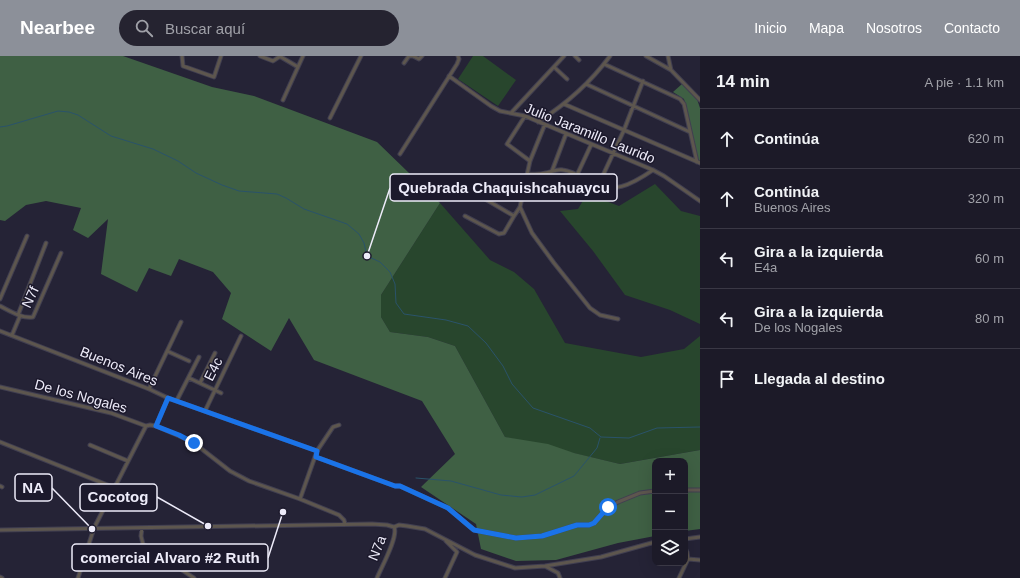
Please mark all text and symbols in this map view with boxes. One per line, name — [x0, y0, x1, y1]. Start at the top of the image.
search box — [119, 10, 399, 46]
text: Nearbee — [20, 17, 95, 38]
icon: search — [133, 17, 155, 39]
text: Buscar aquí — [165, 20, 245, 37]
text: Inicio — [754, 20, 787, 36]
text: Mapa — [809, 20, 844, 36]
text: Nosotros — [866, 20, 922, 36]
text: Contacto — [944, 20, 1000, 36]
text: 14 min — [716, 72, 770, 91]
text: A pie · 1.1 km — [925, 75, 1004, 90]
street label: Julio Jaramillo Laurido — [522, 99, 658, 167]
icon: ahead — [716, 128, 738, 150]
text: Continúa — [754, 130, 819, 147]
text: 620 m — [968, 131, 1004, 146]
callout: Quebrada Chaquishcahuaycu — [390, 174, 617, 201]
text: Quebrada Chaquishcahuaycu — [398, 179, 610, 196]
text: Continúa — [754, 183, 819, 200]
icon: ahead — [716, 188, 738, 210]
text: 320 m — [968, 191, 1004, 206]
text: Buenos Aires — [754, 200, 831, 215]
text: Gira a la izquierda — [754, 243, 883, 260]
icon: left — [716, 248, 738, 270]
text: 60 m — [975, 251, 1004, 266]
text: E4a — [754, 260, 777, 275]
street label: N7f — [18, 284, 42, 310]
text: Gira a la izquierda — [754, 303, 883, 320]
icon: left — [716, 308, 738, 330]
text: 80 m — [975, 311, 1004, 326]
text: De los Nogales — [754, 320, 842, 335]
street label: Buenos Aires — [78, 343, 160, 389]
street label: E4c — [201, 355, 225, 383]
icon: arrive — [716, 368, 738, 390]
text: Llegada al destino — [754, 370, 885, 387]
street label: De los Nogales — [33, 376, 129, 416]
route end — [185, 434, 203, 452]
map controls — [652, 458, 688, 566]
button: + — [652, 458, 688, 494]
callout: NA — [15, 474, 52, 501]
text: NA — [22, 479, 44, 496]
callout: Cocotog — [80, 484, 157, 511]
text: Cocotog — [88, 488, 148, 505]
button: − — [652, 494, 688, 530]
route start — [599, 498, 617, 516]
button: layers — [652, 530, 688, 566]
street label: N7a — [365, 533, 389, 563]
callout: comercial Alvaro #2 Ruth — [72, 544, 268, 571]
text: comercial Alvaro #2 Ruth — [80, 549, 260, 566]

